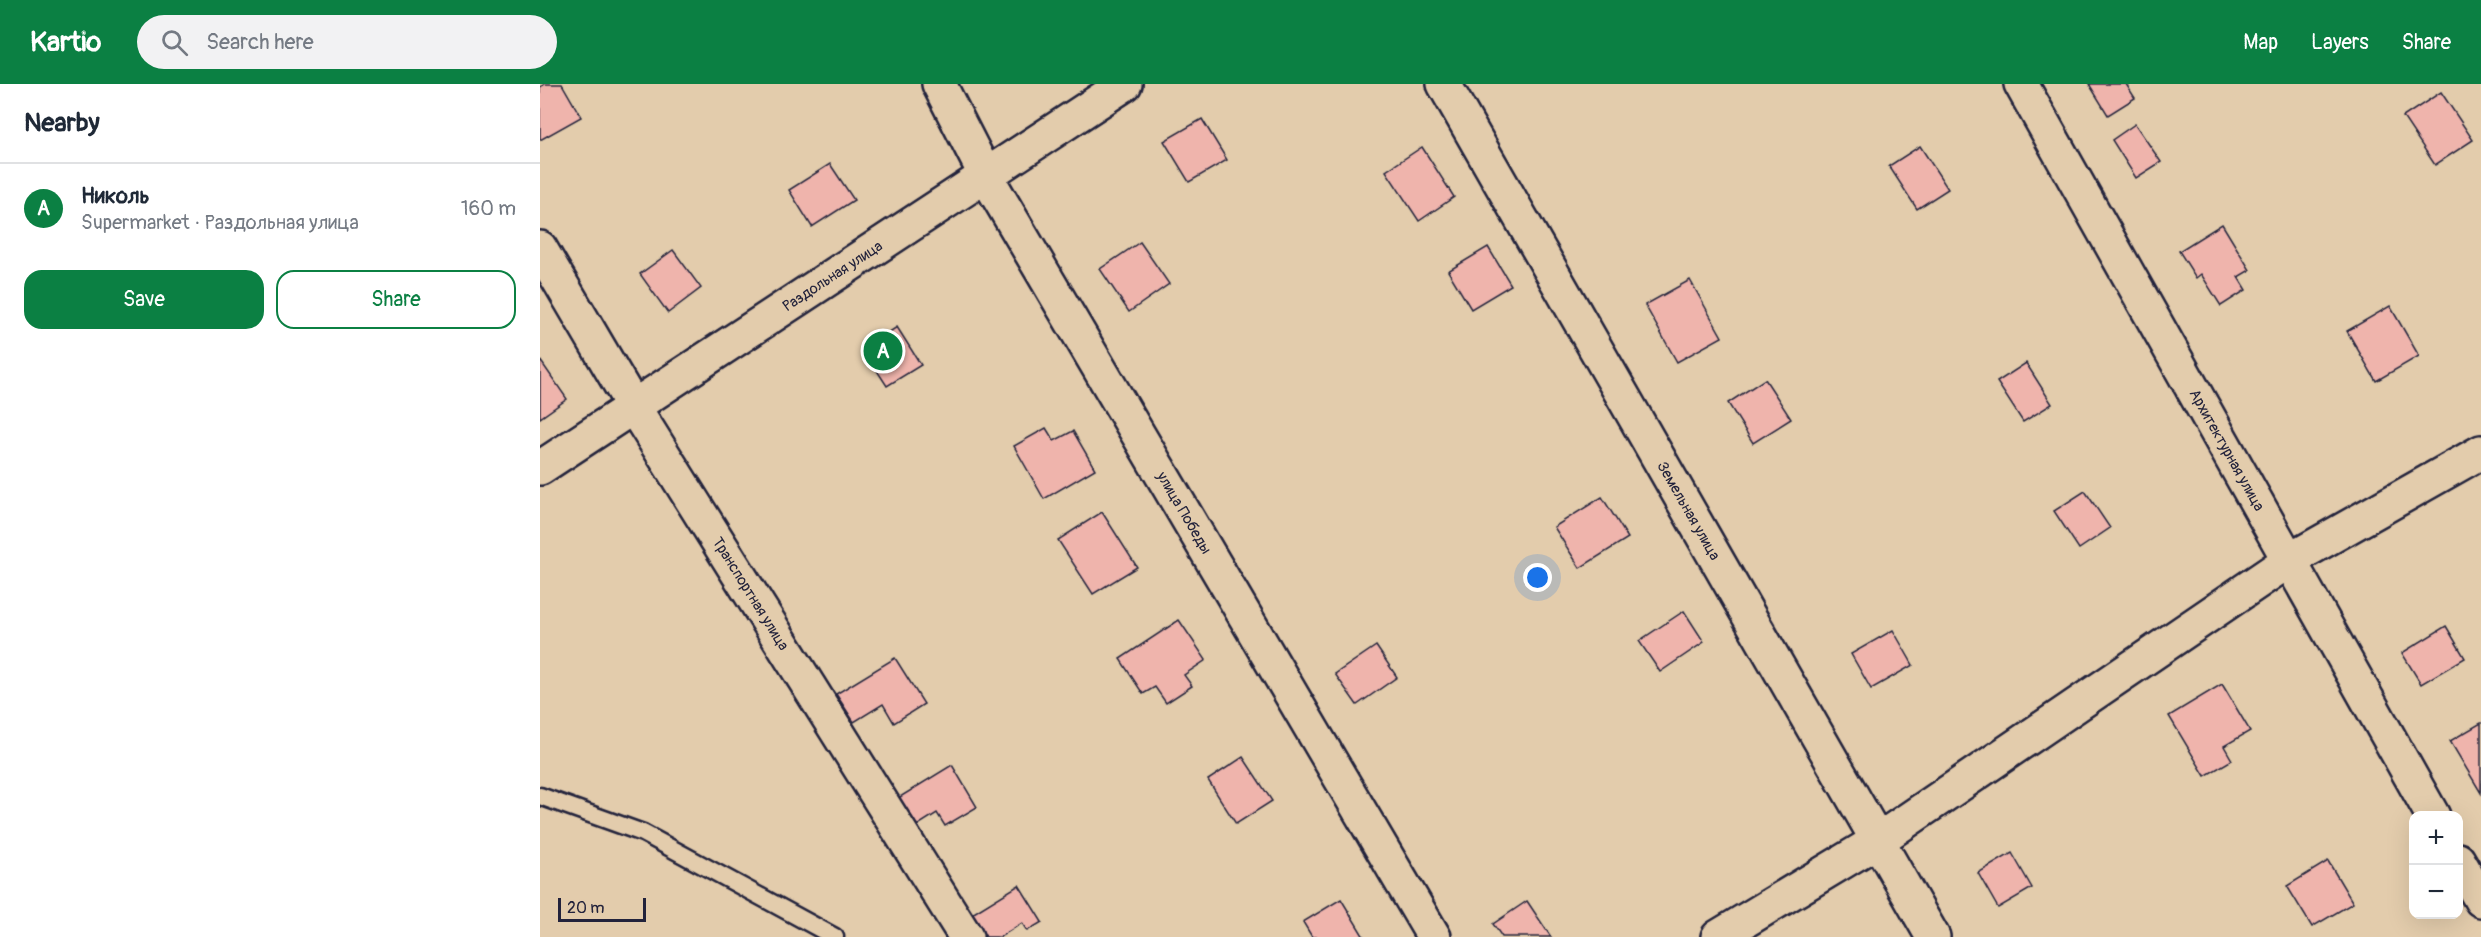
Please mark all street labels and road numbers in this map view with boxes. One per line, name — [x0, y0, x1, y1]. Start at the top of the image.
street label: Раздольная улица — [779, 237, 886, 316]
street label: Архитектурная улица — [2185, 386, 2268, 515]
street label: Земельная улица — [1652, 458, 1724, 564]
street label: улица Победы — [1152, 467, 1215, 558]
street label: Транспортная улица — [708, 534, 793, 654]

